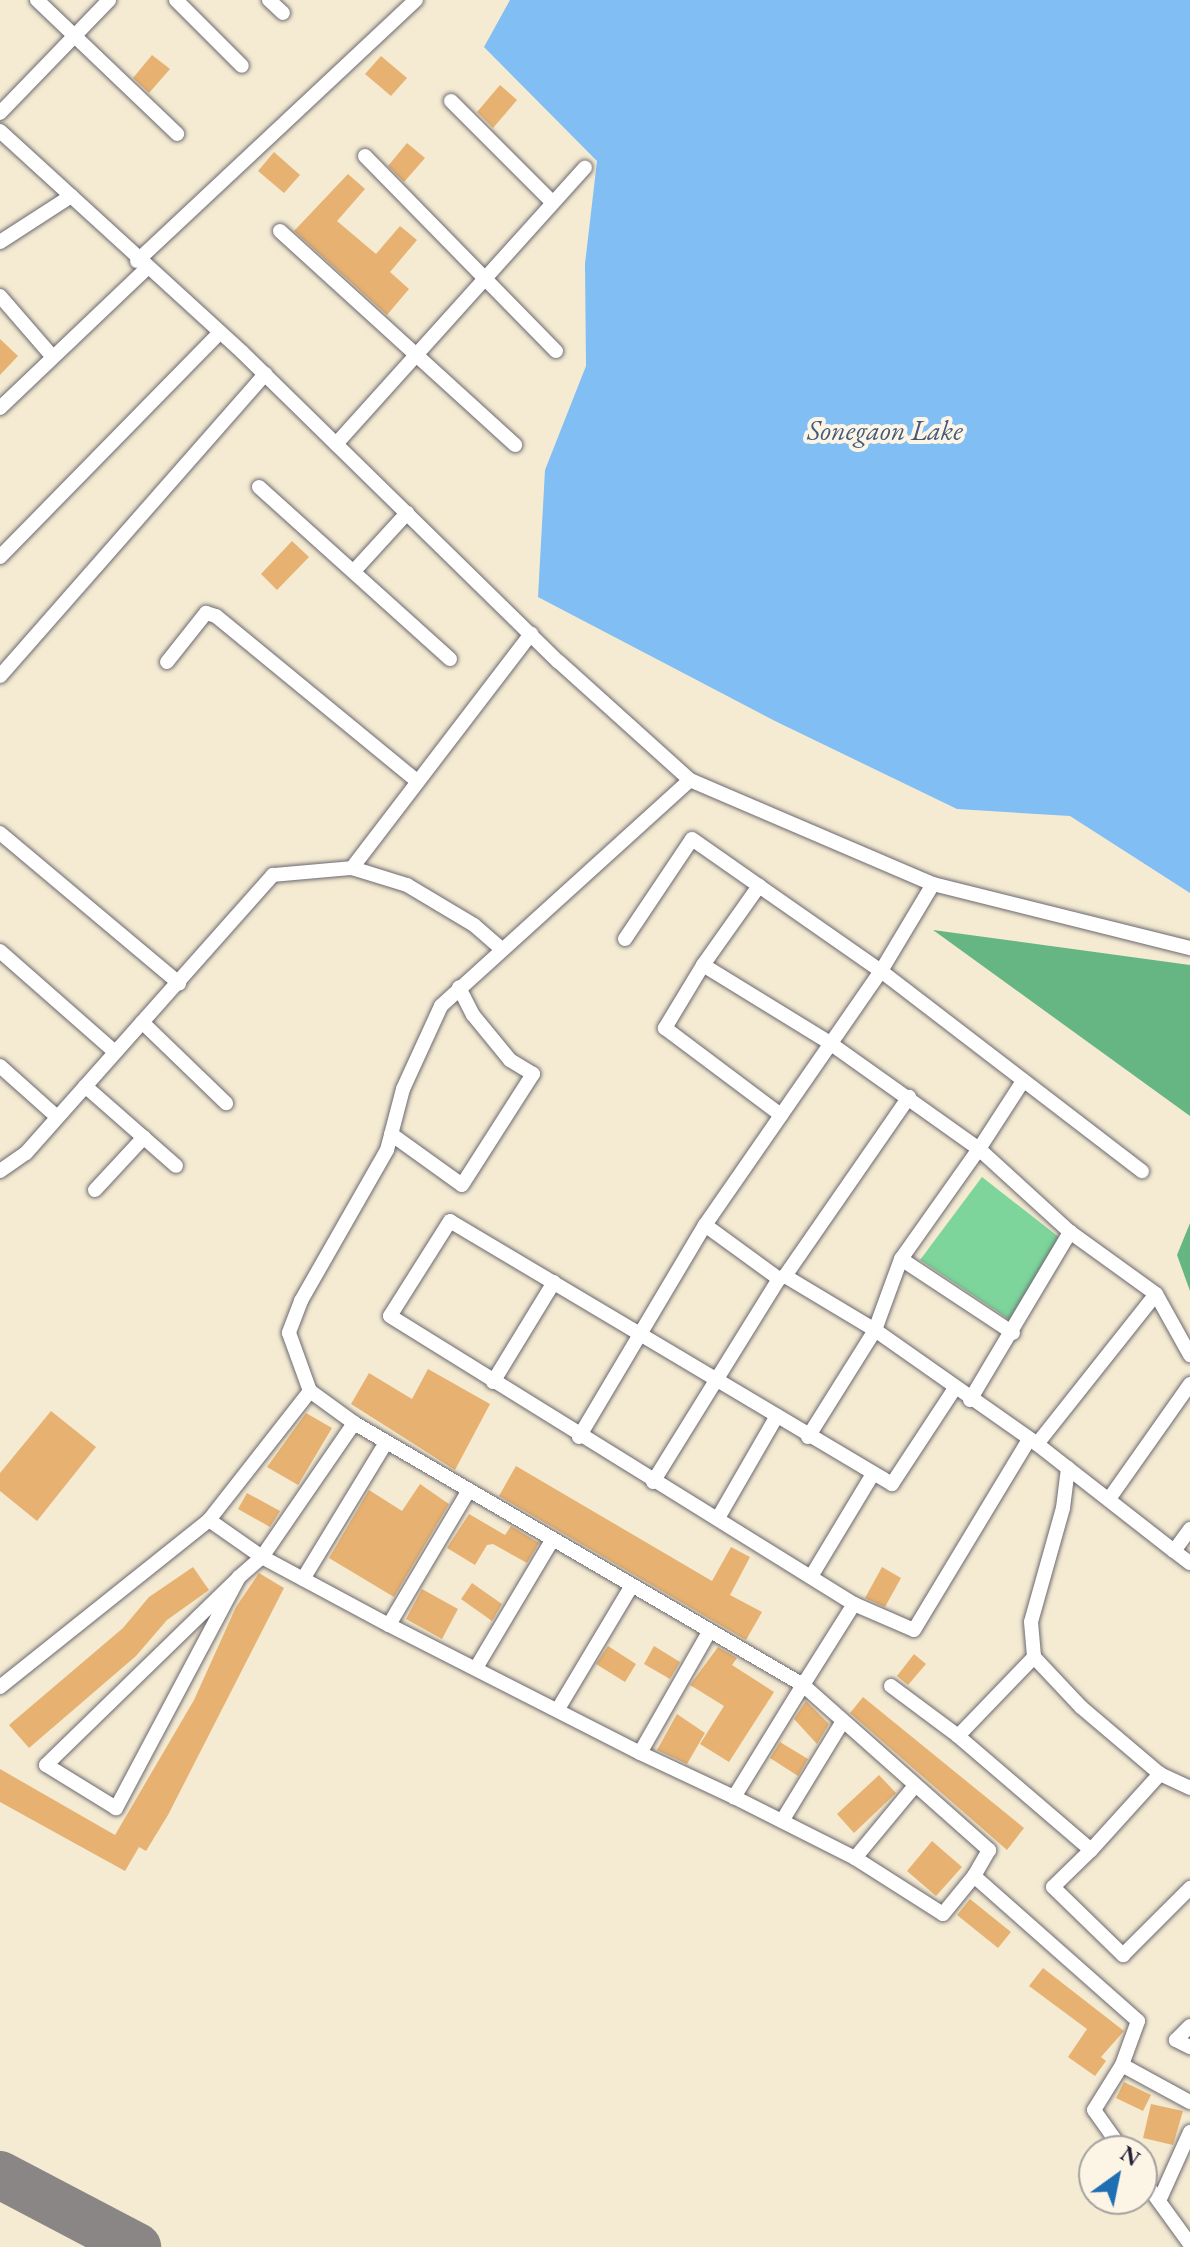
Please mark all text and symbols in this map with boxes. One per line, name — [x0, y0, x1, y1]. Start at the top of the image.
water label: Sonegaon Lake — [807, 413, 963, 447]
north arrow — [1078, 2135, 1158, 2215]
text: N — [1115, 2139, 1146, 2173]

